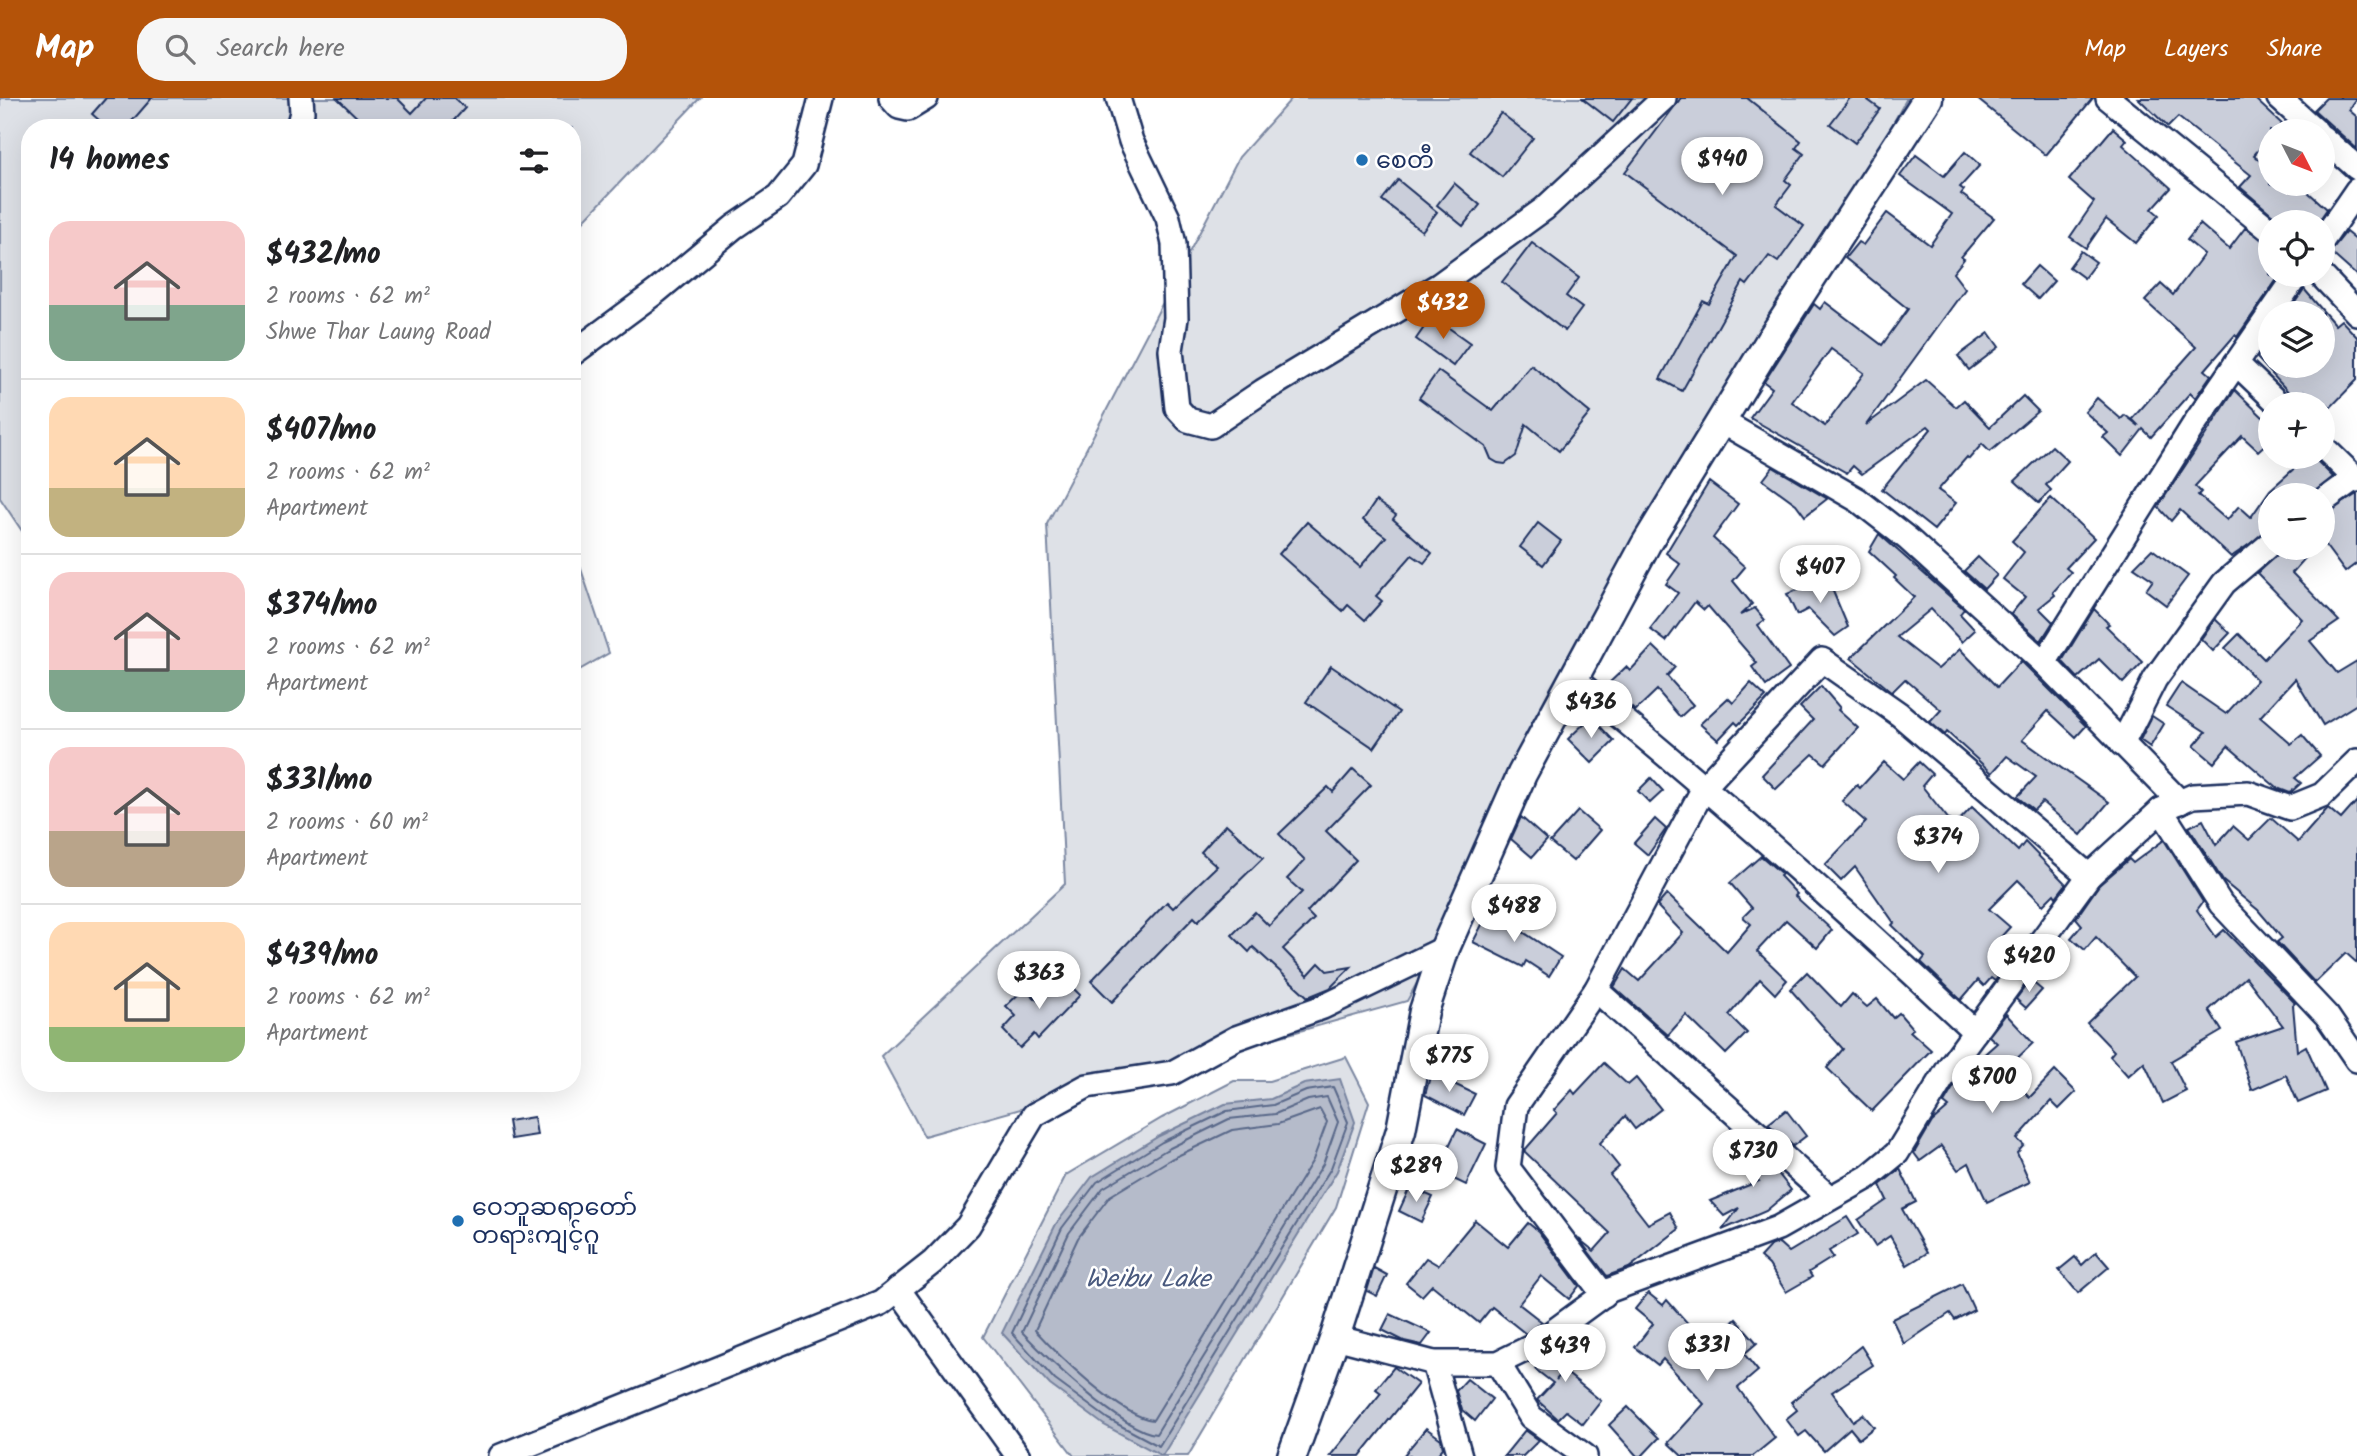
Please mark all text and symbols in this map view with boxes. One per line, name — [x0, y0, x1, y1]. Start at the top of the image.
search box — [137, 18, 627, 81]
text: Map — [35, 23, 95, 76]
text: Search here — [217, 28, 345, 70]
icon: search — [161, 30, 199, 68]
text: Map — [2084, 30, 2126, 69]
text: Layers — [2164, 30, 2228, 69]
text: Share — [2266, 30, 2322, 69]
north arrow — [2258, 119, 2334, 196]
map controls — [2258, 119, 2335, 560]
text: 14 homes — [49, 137, 170, 185]
pin: $940 — [1681, 138, 1763, 197]
icon: filters — [515, 142, 553, 180]
place label: စေတီ — [1376, 142, 1434, 181]
text: $940 — [1697, 142, 1747, 178]
marker: စေတီ — [1354, 152, 1370, 168]
button: locate — [2258, 210, 2335, 287]
text: $432/mo — [266, 231, 381, 279]
icon: home — [105, 249, 189, 333]
text: 2 rooms · 62 m² — [266, 279, 430, 315]
pin: $432 — [1402, 282, 1484, 341]
text: $432 — [1417, 286, 1469, 322]
button: layers — [2258, 301, 2335, 378]
text: Shwe Thar Laung Road — [266, 315, 491, 351]
button: + — [2258, 392, 2335, 469]
text: $407/mo — [266, 407, 376, 455]
icon: home — [105, 425, 189, 509]
text: 2 rooms · 62 m² — [266, 455, 430, 491]
button: − — [2258, 483, 2335, 560]
text: Apartment — [266, 491, 368, 527]
pin: $407 — [1779, 546, 1861, 605]
text: $407 — [1796, 550, 1844, 586]
text: $374/mo — [266, 582, 377, 630]
icon: home — [105, 600, 189, 684]
text: 2 rooms · 62 m² — [266, 630, 430, 666]
text: Apartment — [266, 666, 368, 702]
pin: $436 — [1550, 680, 1632, 740]
text: $436 — [1565, 685, 1617, 721]
text: $331/mo — [266, 757, 372, 805]
icon: home — [105, 775, 189, 859]
text: 2 rooms · 60 m² — [266, 805, 428, 841]
pin: $374 — [1897, 816, 1979, 875]
text: $374 — [1913, 820, 1963, 856]
text: Apartment — [266, 841, 368, 877]
pin: $488 — [1473, 884, 1555, 944]
text: $488 — [1487, 889, 1541, 925]
text: $439/mo — [266, 932, 378, 980]
pin: $420 — [1988, 934, 2070, 994]
text: $420 — [2003, 939, 2055, 975]
icon: home — [105, 950, 189, 1034]
pin: $363 — [998, 951, 1080, 1011]
text: $363 — [1013, 956, 1065, 992]
text: 2 rooms · 62 m² — [266, 980, 430, 1016]
text: Apartment — [266, 1016, 368, 1052]
pin: $775 — [1408, 1034, 1490, 1094]
text: $775 — [1426, 1039, 1472, 1075]
pin: $700 — [1951, 1056, 2033, 1115]
text: $700 — [1968, 1060, 2016, 1096]
pin: $730 — [1712, 1130, 1794, 1189]
text: $730 — [1729, 1134, 1777, 1170]
pin: $289 — [1375, 1144, 1457, 1204]
text: $289 — [1390, 1149, 1442, 1185]
place label: ဝေဘူဆရာတော် တရားကျင့်ဂူ — [472, 1189, 637, 1256]
marker: ဝေဘူဆရာတော် တရားကျင့်ဂူ — [450, 1213, 466, 1229]
water label: Weibu Lake — [1085, 1259, 1213, 1301]
pin: $439 — [1524, 1324, 1606, 1384]
pin: $331 — [1666, 1324, 1748, 1383]
text: $331 — [1684, 1328, 1730, 1364]
text: $439 — [1540, 1329, 1590, 1365]

